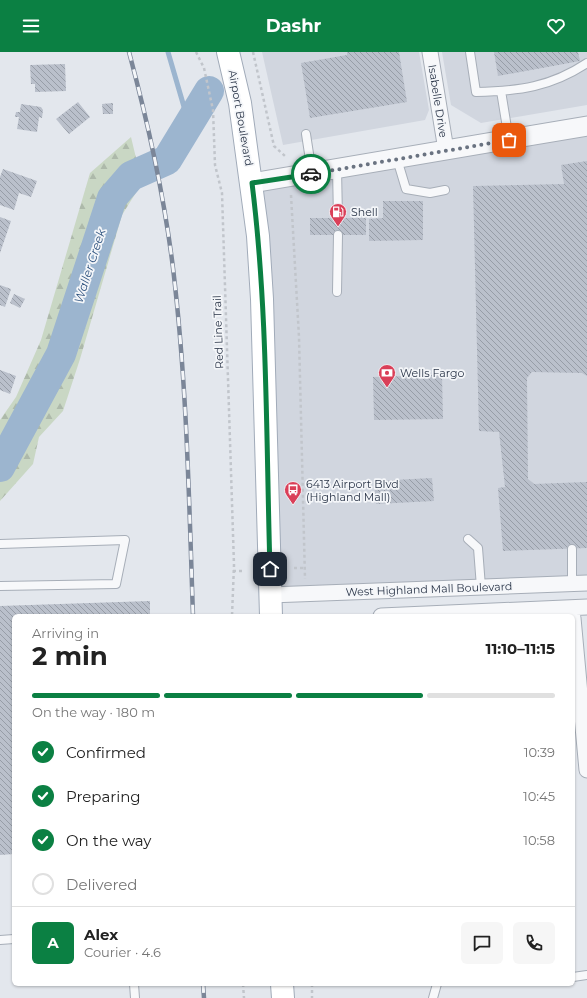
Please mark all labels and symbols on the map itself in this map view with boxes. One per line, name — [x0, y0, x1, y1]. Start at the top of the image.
street label: Isabelle Drive — [425, 64, 451, 139]
street label: Airport Boulevard — [226, 69, 256, 167]
pin — [492, 123, 526, 157]
courier — [291, 154, 331, 194]
fuel station icon: Shell — [328, 202, 348, 227]
place label: Shell — [351, 205, 378, 219]
water label: Waller Creek — [70, 226, 109, 305]
street label: Red Line Trail — [210, 295, 226, 369]
bank icon: Wells Fargo — [377, 363, 397, 388]
place label: Wells Fargo — [400, 366, 464, 380]
place label: 6413 Airport Blvd (Highland Mall) — [306, 477, 399, 504]
bus stop icon: 6413 Airport Blvd (Highland Mall) — [283, 480, 303, 505]
pin — [253, 552, 287, 586]
street label: West Highland Mall Boulevard — [345, 579, 513, 599]

